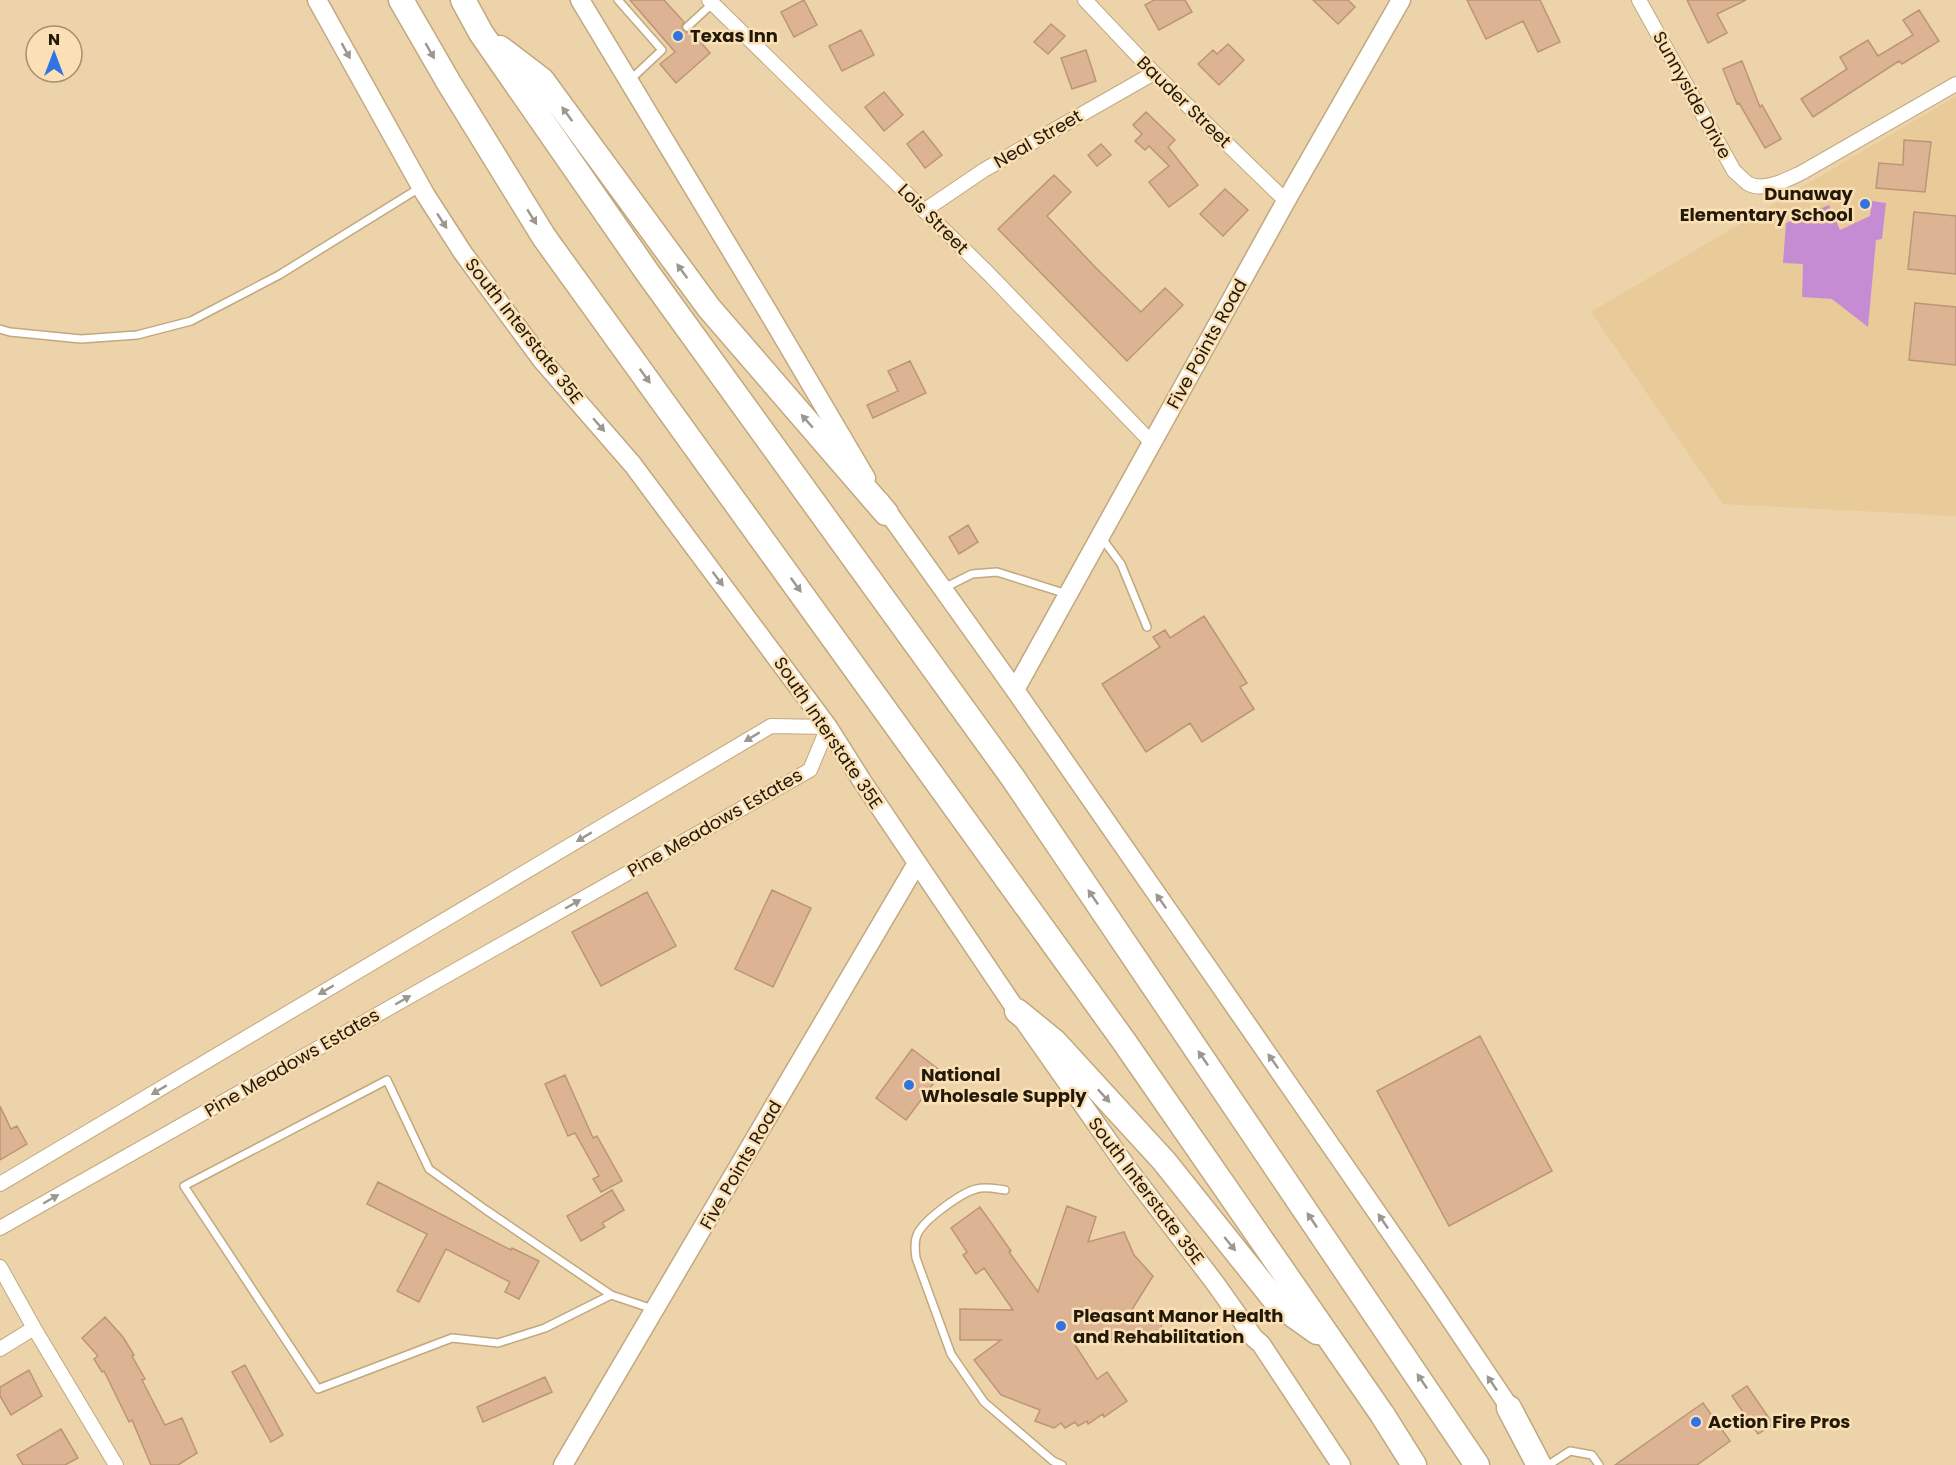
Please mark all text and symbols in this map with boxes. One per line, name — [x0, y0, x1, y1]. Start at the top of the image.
place label: Texas Inn — [690, 23, 778, 48]
north arrow — [24, 24, 84, 84]
street label: Sunnyside Drive — [1647, 26, 1738, 163]
text: N — [48, 28, 60, 51]
marker: Texas Inn — [671, 29, 685, 43]
one-way arrow — [341, 43, 351, 60]
one-way arrow — [425, 43, 435, 60]
street label: Bauder Street — [1132, 50, 1237, 153]
street label: Neal Street — [989, 103, 1086, 174]
one-way arrow — [561, 107, 573, 123]
street label: Lois Street — [892, 178, 974, 260]
place label: Dunaway Elementary School — [1680, 181, 1854, 227]
marker: Dunaway Elementary School — [1858, 197, 1872, 211]
one-way arrow — [526, 209, 537, 225]
one-way arrow — [437, 212, 448, 229]
street label: South Interstate 35E — [460, 253, 589, 409]
one-way arrow — [676, 264, 688, 280]
street label: Five Points Road — [1160, 274, 1253, 413]
one-way arrow — [639, 367, 651, 383]
one-way arrow — [801, 414, 814, 429]
one-way arrow — [592, 418, 605, 433]
one-way arrow — [712, 571, 725, 587]
one-way arrow — [790, 577, 802, 592]
street label: South Interstate 35E — [768, 652, 889, 814]
one-way arrow — [743, 732, 760, 742]
street label: Pine Meadows Estates — [623, 762, 807, 883]
one-way arrow — [576, 831, 592, 842]
one-way arrow — [1088, 889, 1099, 905]
one-way arrow — [1155, 893, 1167, 909]
one-way arrow — [565, 899, 582, 909]
one-way arrow — [317, 985, 334, 995]
one-way arrow — [395, 995, 412, 1005]
street label: Pine Meadows Estates — [200, 1002, 384, 1123]
one-way arrow — [1197, 1051, 1209, 1067]
one-way arrow — [1267, 1053, 1279, 1068]
place label: National Wholesale Supply — [921, 1062, 1087, 1108]
marker: National Wholesale Supply — [902, 1078, 916, 1092]
one-way arrow — [151, 1084, 167, 1095]
one-way arrow — [1097, 1088, 1111, 1103]
street label: Five Points Road — [693, 1096, 788, 1234]
street label: South Interstate 35E — [1083, 1112, 1210, 1270]
one-way arrow — [43, 1194, 59, 1205]
one-way arrow — [1307, 1211, 1318, 1228]
one-way arrow — [1377, 1214, 1389, 1230]
one-way arrow — [1224, 1236, 1237, 1252]
place label: Pleasant Manor Health and Rehabilitation — [1073, 1303, 1283, 1349]
marker: Pleasant Manor Health and Rehabilitation — [1054, 1319, 1068, 1333]
one-way arrow — [1417, 1373, 1428, 1389]
one-way arrow — [1487, 1375, 1498, 1391]
place label: Action Fire Pros — [1708, 1409, 1850, 1434]
marker: Action Fire Pros — [1689, 1415, 1703, 1429]

